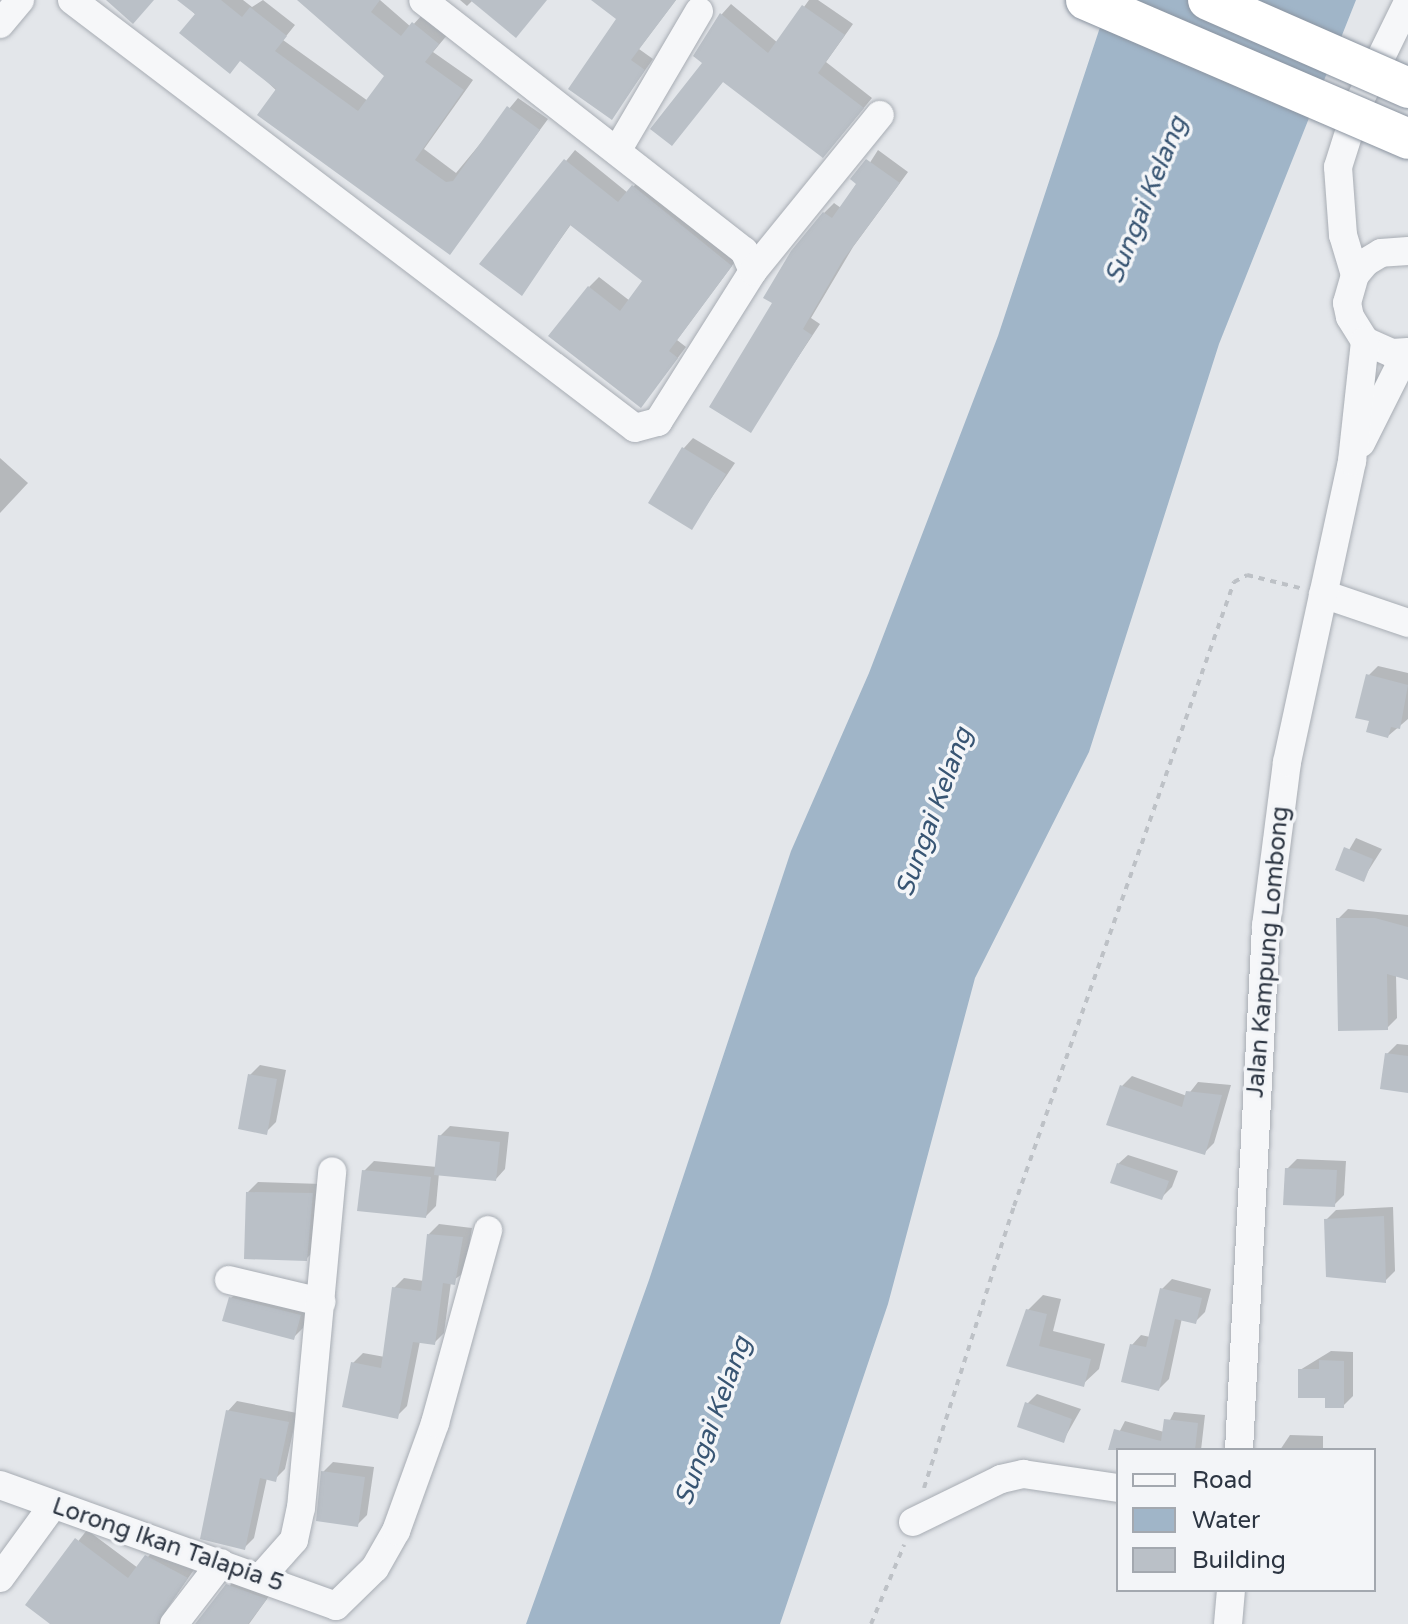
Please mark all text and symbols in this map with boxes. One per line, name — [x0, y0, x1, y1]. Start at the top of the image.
water label: Sungai Kelang — [1098, 112, 1194, 288]
water label: Sungai Kelang — [889, 723, 979, 901]
street label: Jalan Kampung Lombong — [1241, 805, 1295, 1099]
water label: Sungai Kelang — [668, 1332, 758, 1510]
legend — [1116, 1448, 1376, 1592]
text: Road — [1192, 1466, 1252, 1495]
street label: Lorong Ikan Talapia 5 — [48, 1492, 288, 1598]
text: Water — [1192, 1506, 1260, 1535]
text: Building — [1192, 1546, 1286, 1575]

